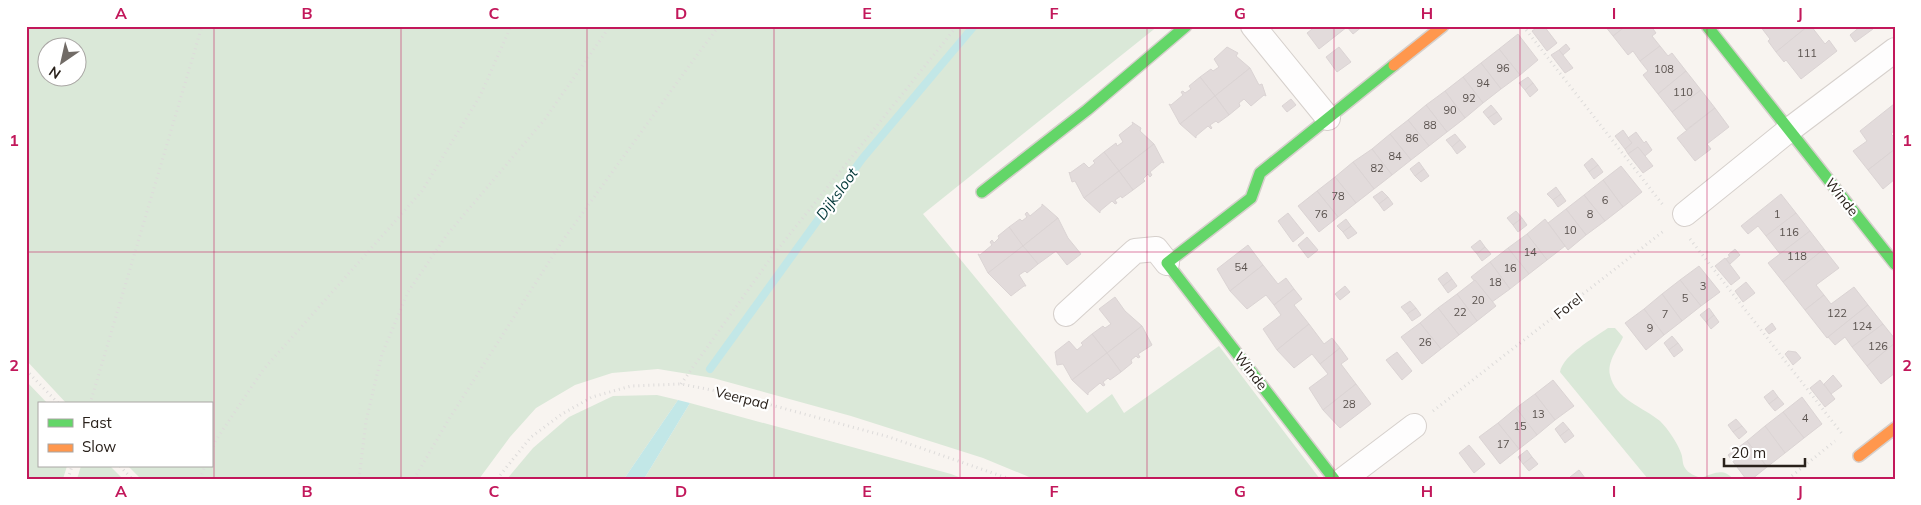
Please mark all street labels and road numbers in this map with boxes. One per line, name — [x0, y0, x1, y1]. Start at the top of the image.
street label: Winde — [1822, 174, 1862, 220]
street label: Forel — [1550, 289, 1586, 323]
street label: Winde — [1231, 348, 1271, 394]
street label: Veerpad — [713, 383, 771, 413]

